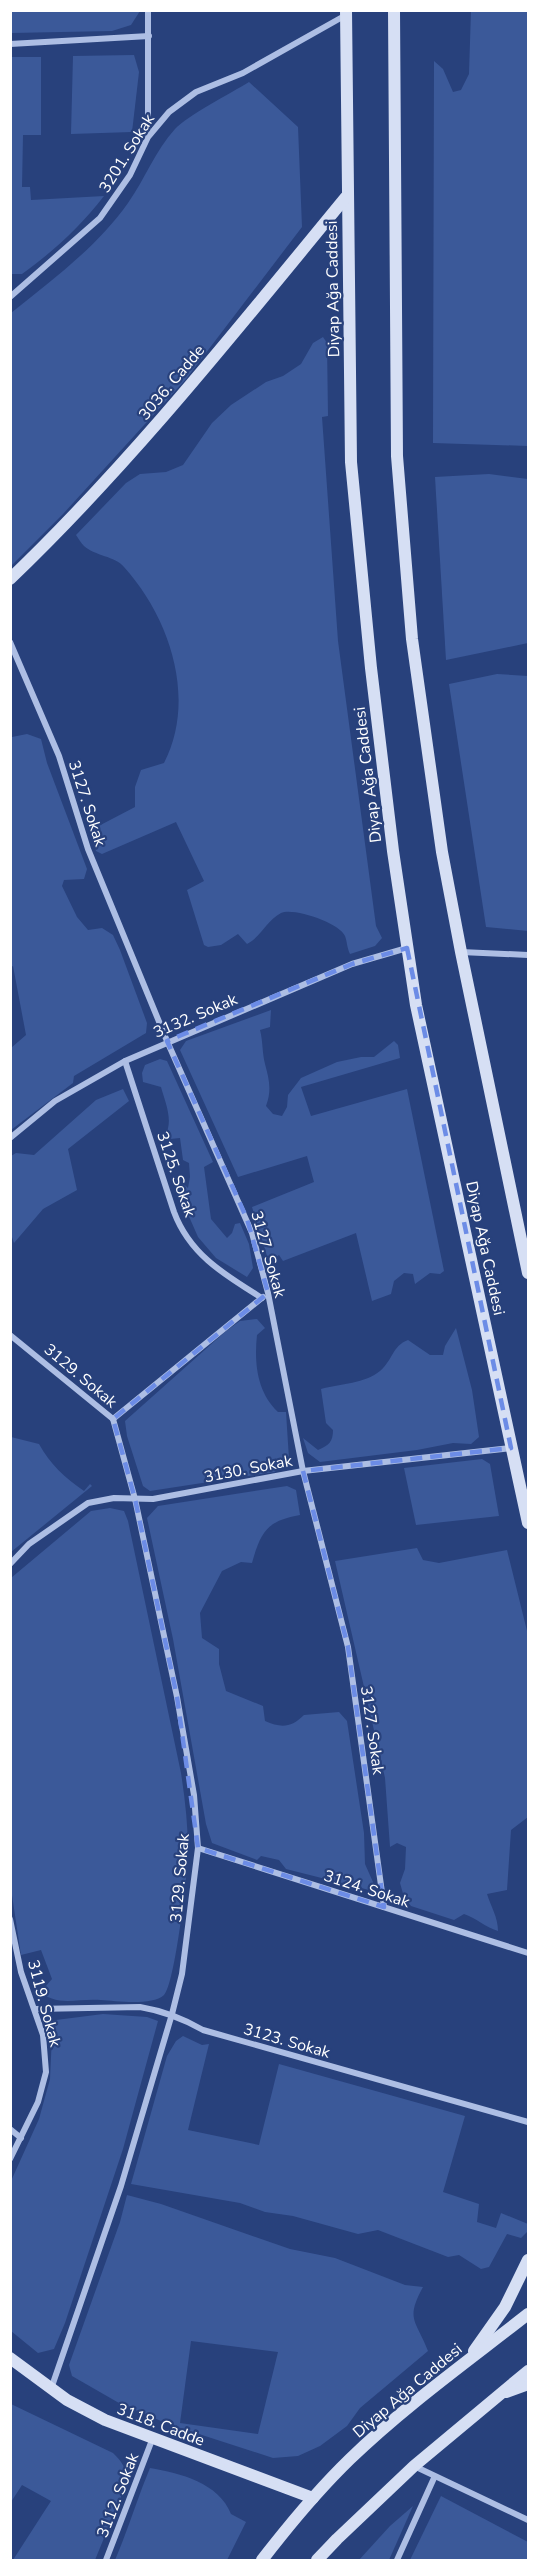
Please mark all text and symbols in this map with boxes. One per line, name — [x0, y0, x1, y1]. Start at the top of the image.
street label: 3201. Sokak — [94, 109, 160, 197]
street label: Diyap Ağa Caddesi — [321, 220, 345, 358]
street label: 3036. Cadde — [134, 340, 210, 425]
street label: Diyap Ağa Caddesi — [349, 706, 387, 844]
street label: 3127. Sokak — [63, 757, 112, 850]
street label: 3132. Sokak — [150, 988, 242, 1043]
street label: 3125. Sokak — [151, 1129, 201, 1221]
street label: Diyap Ağa Caddesi — [460, 1179, 510, 1317]
street label: 3127. Sokak — [245, 1208, 291, 1301]
street label: 3129. Sokak — [39, 1339, 122, 1414]
street label: 3130. Sokak — [202, 1449, 295, 1488]
street label: 3127. Sokak — [355, 1684, 389, 1777]
street label: 3129. Sokak — [165, 1832, 195, 1924]
street label: 3124. Sokak — [321, 1865, 414, 1914]
street label: 3119. Sokak — [22, 1957, 66, 2050]
street label: 3123. Sokak — [241, 2018, 334, 2064]
street label: Diyap Ağa Caddesi — [348, 2338, 467, 2443]
street label: 3118. Cadde — [114, 2398, 208, 2452]
street label: 3112. Sokak — [92, 2449, 145, 2541]

